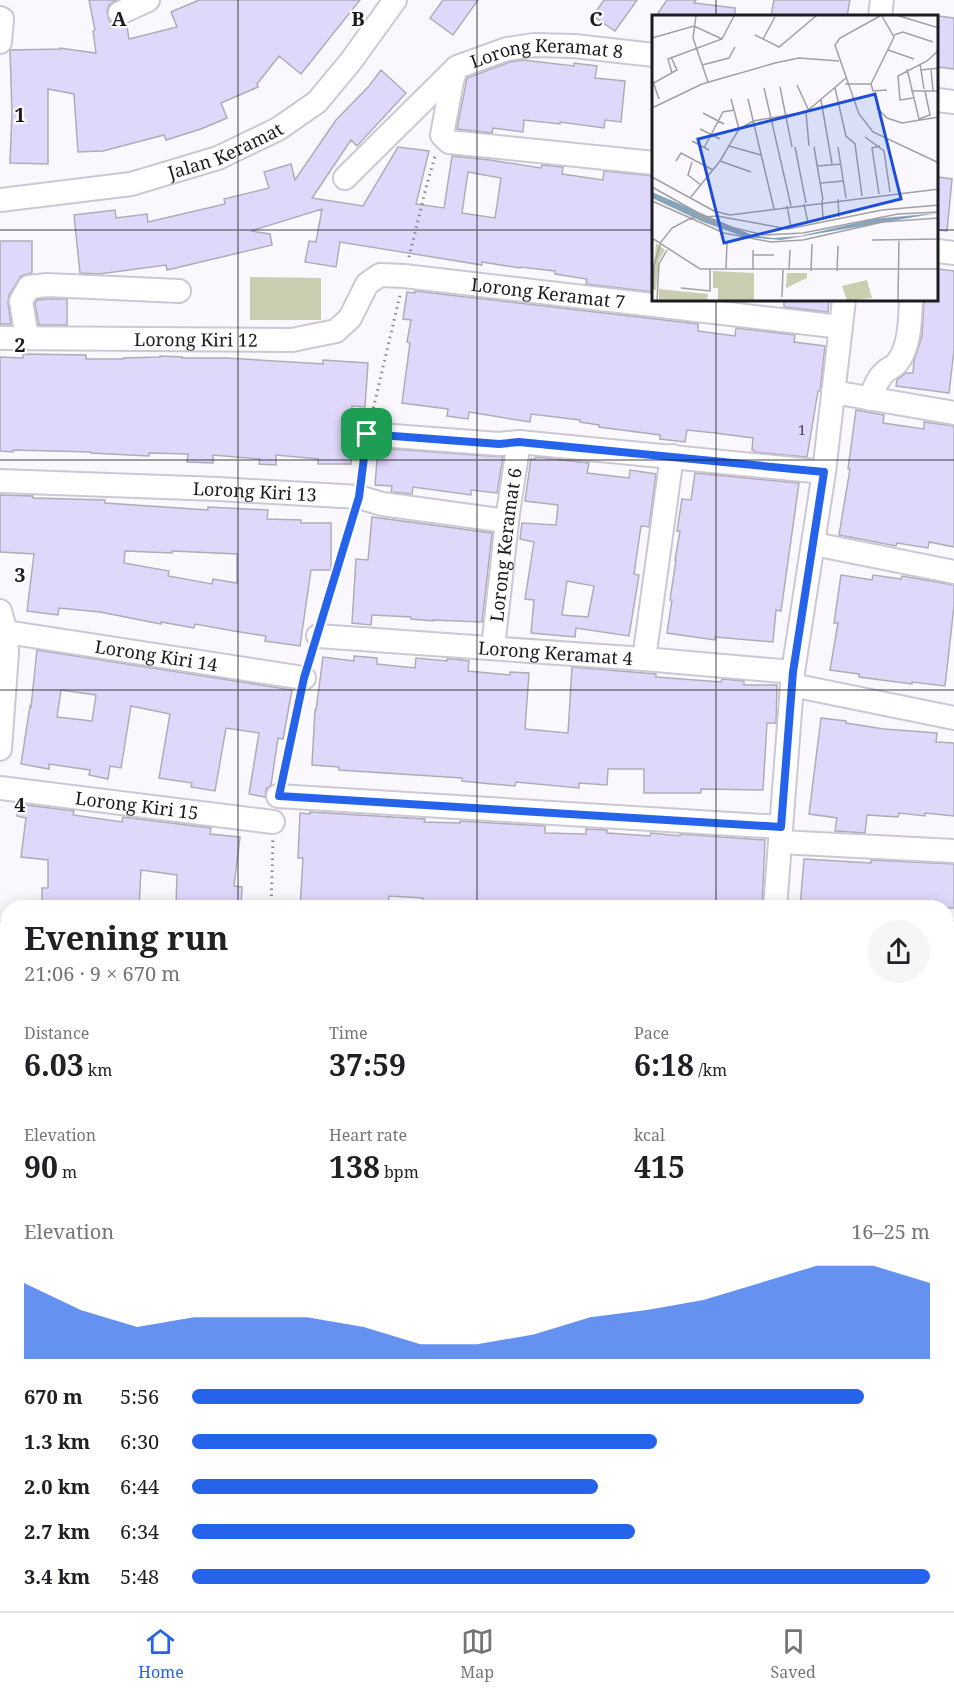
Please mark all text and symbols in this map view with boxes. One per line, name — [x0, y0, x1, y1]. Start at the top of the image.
text: A — [111, 5, 127, 32]
text: B — [351, 5, 365, 32]
text: C — [589, 5, 603, 32]
inset map — [652, 15, 939, 302]
street label: Lorong Keramat 8 — [467, 33, 624, 73]
text: 1 — [14, 101, 26, 128]
street label: Jalan Keramat — [164, 117, 288, 185]
street label: Lorong Keramat 7 — [470, 272, 626, 314]
street label: Lorong Kiri 12 — [134, 327, 258, 352]
text: 2 — [14, 331, 26, 358]
pin — [341, 408, 392, 459]
icon: arrive — [350, 417, 383, 450]
house number: 1 — [798, 419, 806, 439]
street label: Lorong Keramat 6 — [484, 466, 527, 623]
street label: Lorong Kiri 13 — [192, 476, 317, 507]
text: 3 — [14, 561, 26, 588]
street label: Lorong Kiri 14 — [93, 634, 219, 677]
street label: Lorong Keramat 4 — [477, 635, 634, 670]
street label: Lorong Kiri 15 — [74, 785, 200, 825]
text: 4 — [14, 791, 26, 818]
text: Evening run — [24, 915, 228, 960]
button: share — [867, 920, 930, 983]
text: 21:06 · 9 × 670 m — [24, 960, 180, 987]
text: Distance — [24, 1022, 89, 1044]
text: Time — [329, 1022, 368, 1044]
text: Pace — [634, 1022, 669, 1044]
text: 6.03 — [24, 1044, 84, 1085]
text: 37:59 — [329, 1044, 406, 1085]
text: 6:18 — [634, 1044, 694, 1085]
text: km — [84, 1059, 112, 1081]
text: /km — [694, 1059, 727, 1081]
text: Elevation — [24, 1124, 96, 1146]
text: Heart rate — [329, 1124, 407, 1146]
text: kcal — [634, 1124, 665, 1146]
text: 90 — [24, 1146, 58, 1187]
text: 138 — [329, 1146, 380, 1187]
text: 415 — [634, 1146, 685, 1187]
text: m — [58, 1161, 77, 1183]
text: bpm — [380, 1161, 419, 1183]
text: Elevation — [24, 1218, 114, 1245]
text: 16–25 m — [851, 1218, 930, 1245]
text: 670 m — [24, 1383, 83, 1410]
text: 5:56 — [120, 1383, 159, 1410]
text: 1.3 km — [24, 1428, 90, 1455]
text: 6:30 — [120, 1428, 159, 1455]
text: 2.0 km — [24, 1473, 90, 1500]
text: 6:44 — [120, 1473, 159, 1500]
text: 2.7 km — [24, 1518, 90, 1545]
text: 6:34 — [120, 1518, 159, 1545]
text: 3.4 km — [24, 1563, 90, 1590]
text: 5:48 — [120, 1563, 159, 1590]
tab: Home — [138, 1625, 184, 1683]
tab: Map — [460, 1625, 494, 1683]
tab: Saved — [770, 1625, 816, 1683]

